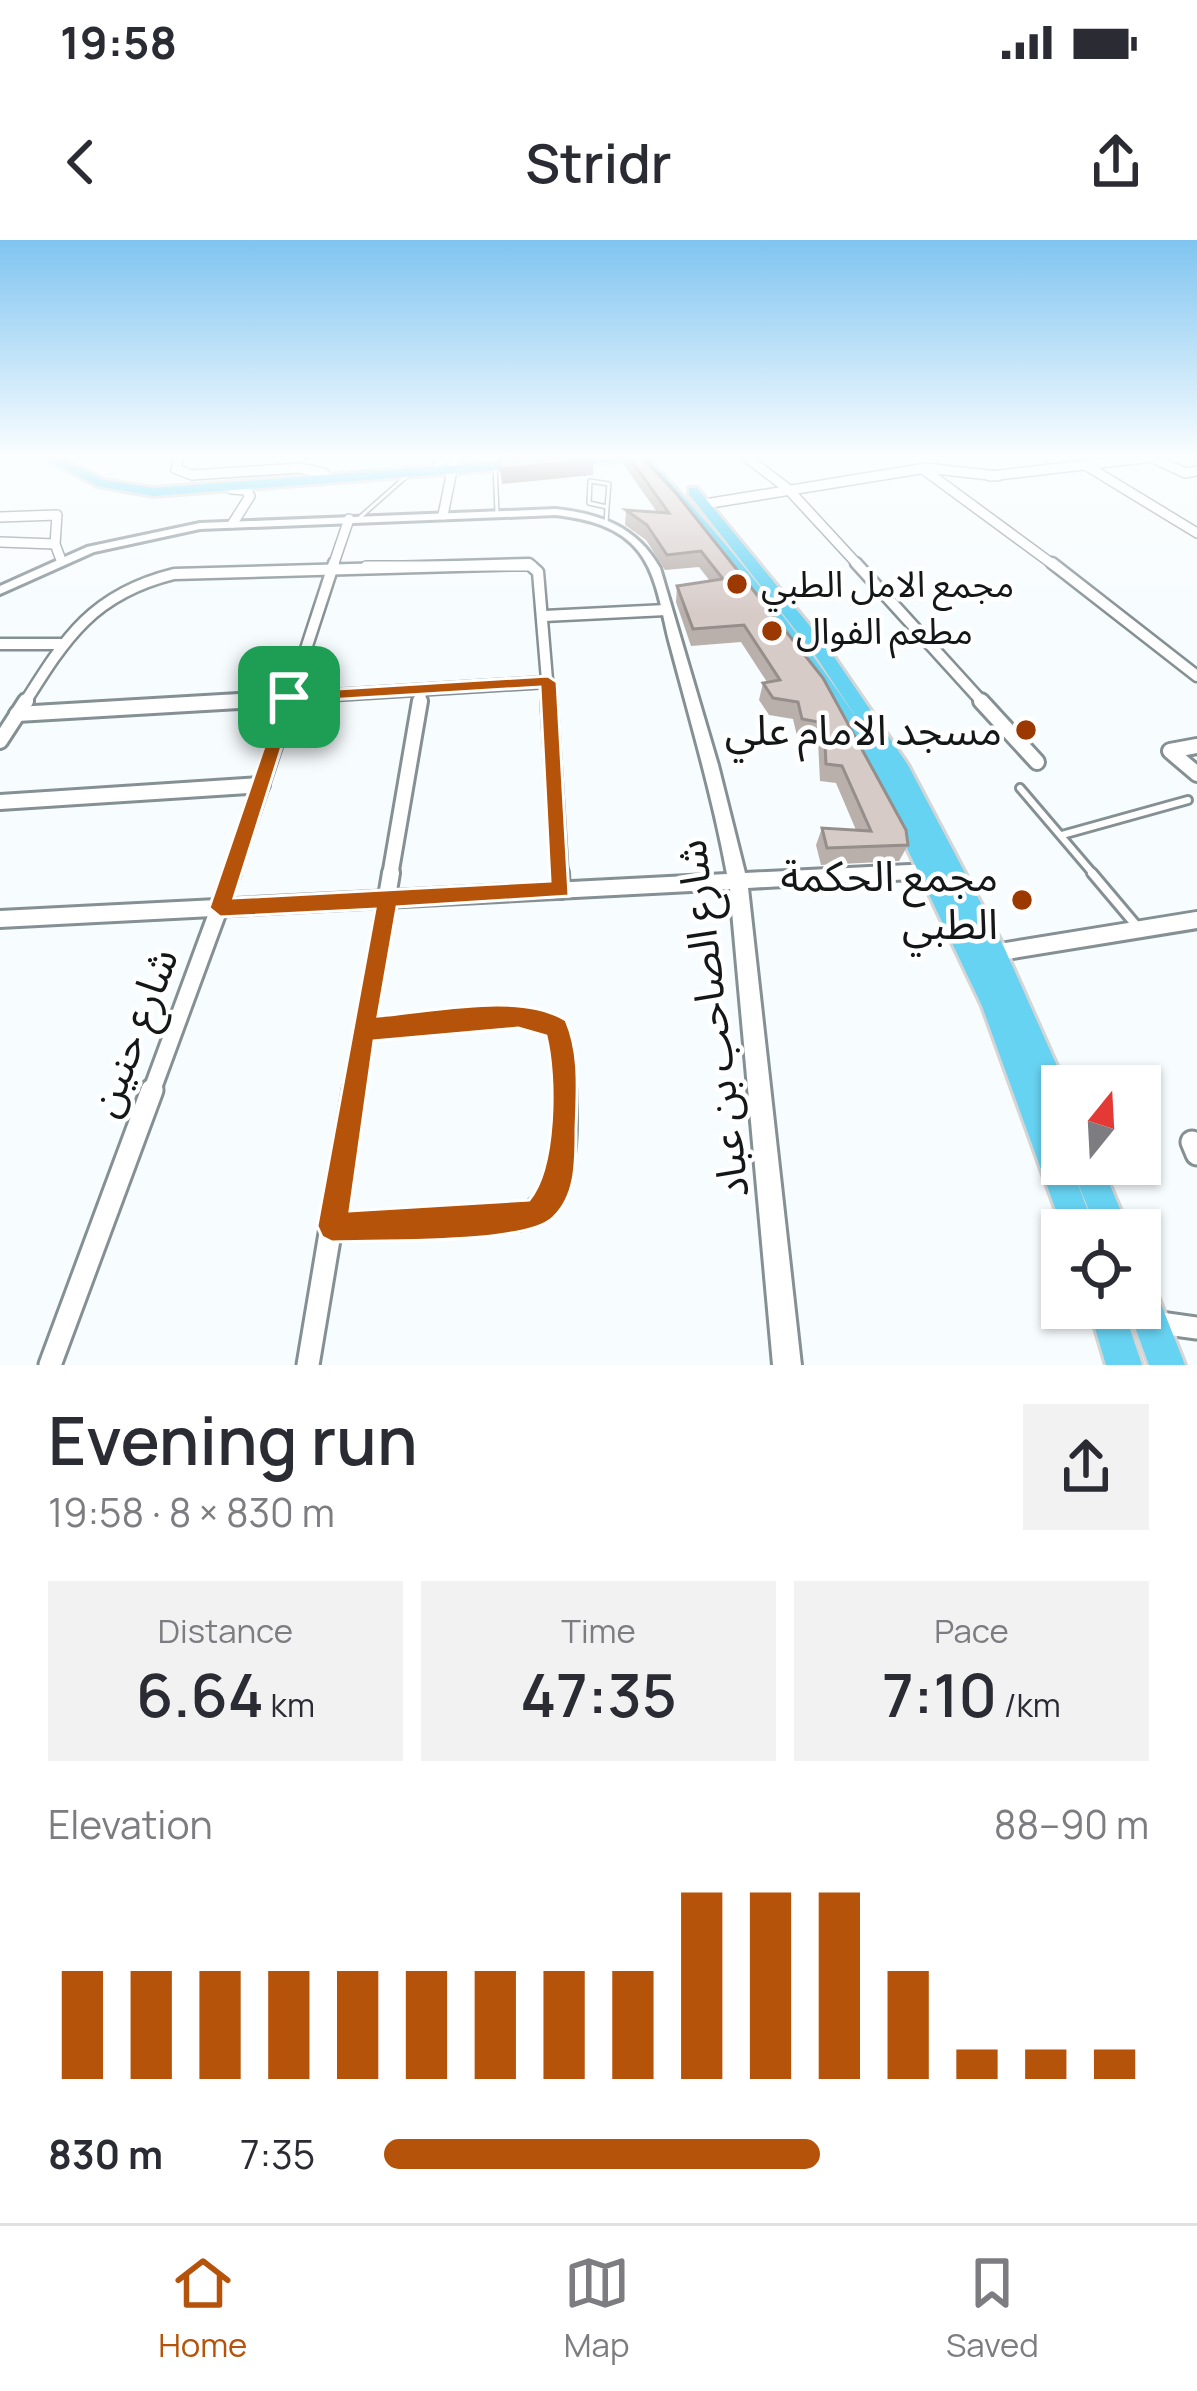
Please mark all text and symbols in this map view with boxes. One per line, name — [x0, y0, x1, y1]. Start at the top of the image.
text: 19:58 — [60, 11, 177, 73]
text: Stridr — [525, 125, 672, 199]
icon: back — [48, 129, 114, 195]
icon: share — [1083, 129, 1149, 195]
place label: مجمع الامل الطبي — [761, 559, 1014, 612]
marker: مجمع الامل الطبي — [724, 571, 750, 597]
place label: مطعم الفوال — [796, 606, 973, 659]
marker: مطعم الفوال — [759, 618, 785, 644]
pin — [238, 646, 340, 748]
icon: arrive — [256, 664, 322, 730]
place label: مسجد الامام علي — [725, 700, 1002, 763]
marker: مسجد الامام علي — [1013, 717, 1039, 743]
street label: شارع الصاحب بن عباد — [660, 836, 766, 1202]
place label: مجمع الحكمة الطبي — [781, 846, 998, 957]
marker: مجمع الحكمة الطبي — [1009, 887, 1035, 913]
street label: شارع حنين — [74, 939, 194, 1125]
north arrow — [1041, 1065, 1161, 1185]
map controls — [1041, 1065, 1161, 1329]
button: locate — [1041, 1209, 1161, 1329]
text: Evening run — [48, 1395, 418, 1485]
button: share — [1023, 1404, 1149, 1530]
text: 19:58 · 8 × 830 m — [48, 1485, 335, 1539]
text: Distance — [158, 1608, 293, 1653]
text: Time — [561, 1608, 636, 1653]
text: Pace — [934, 1608, 1009, 1653]
text: 6.64 — [136, 1653, 264, 1735]
text: 47:35 — [520, 1653, 677, 1735]
text: 7:10 — [882, 1653, 997, 1735]
text: km — [264, 1682, 315, 1727]
text: /km — [997, 1682, 1061, 1727]
text: Elevation — [48, 1797, 213, 1851]
text: 88–90 m — [994, 1797, 1149, 1851]
text: 830 m — [48, 2127, 163, 2181]
text: 7:35 — [240, 2127, 315, 2181]
tab: Home — [158, 2250, 247, 2367]
tab: Map — [564, 2250, 630, 2367]
tab: Saved — [946, 2250, 1039, 2367]

